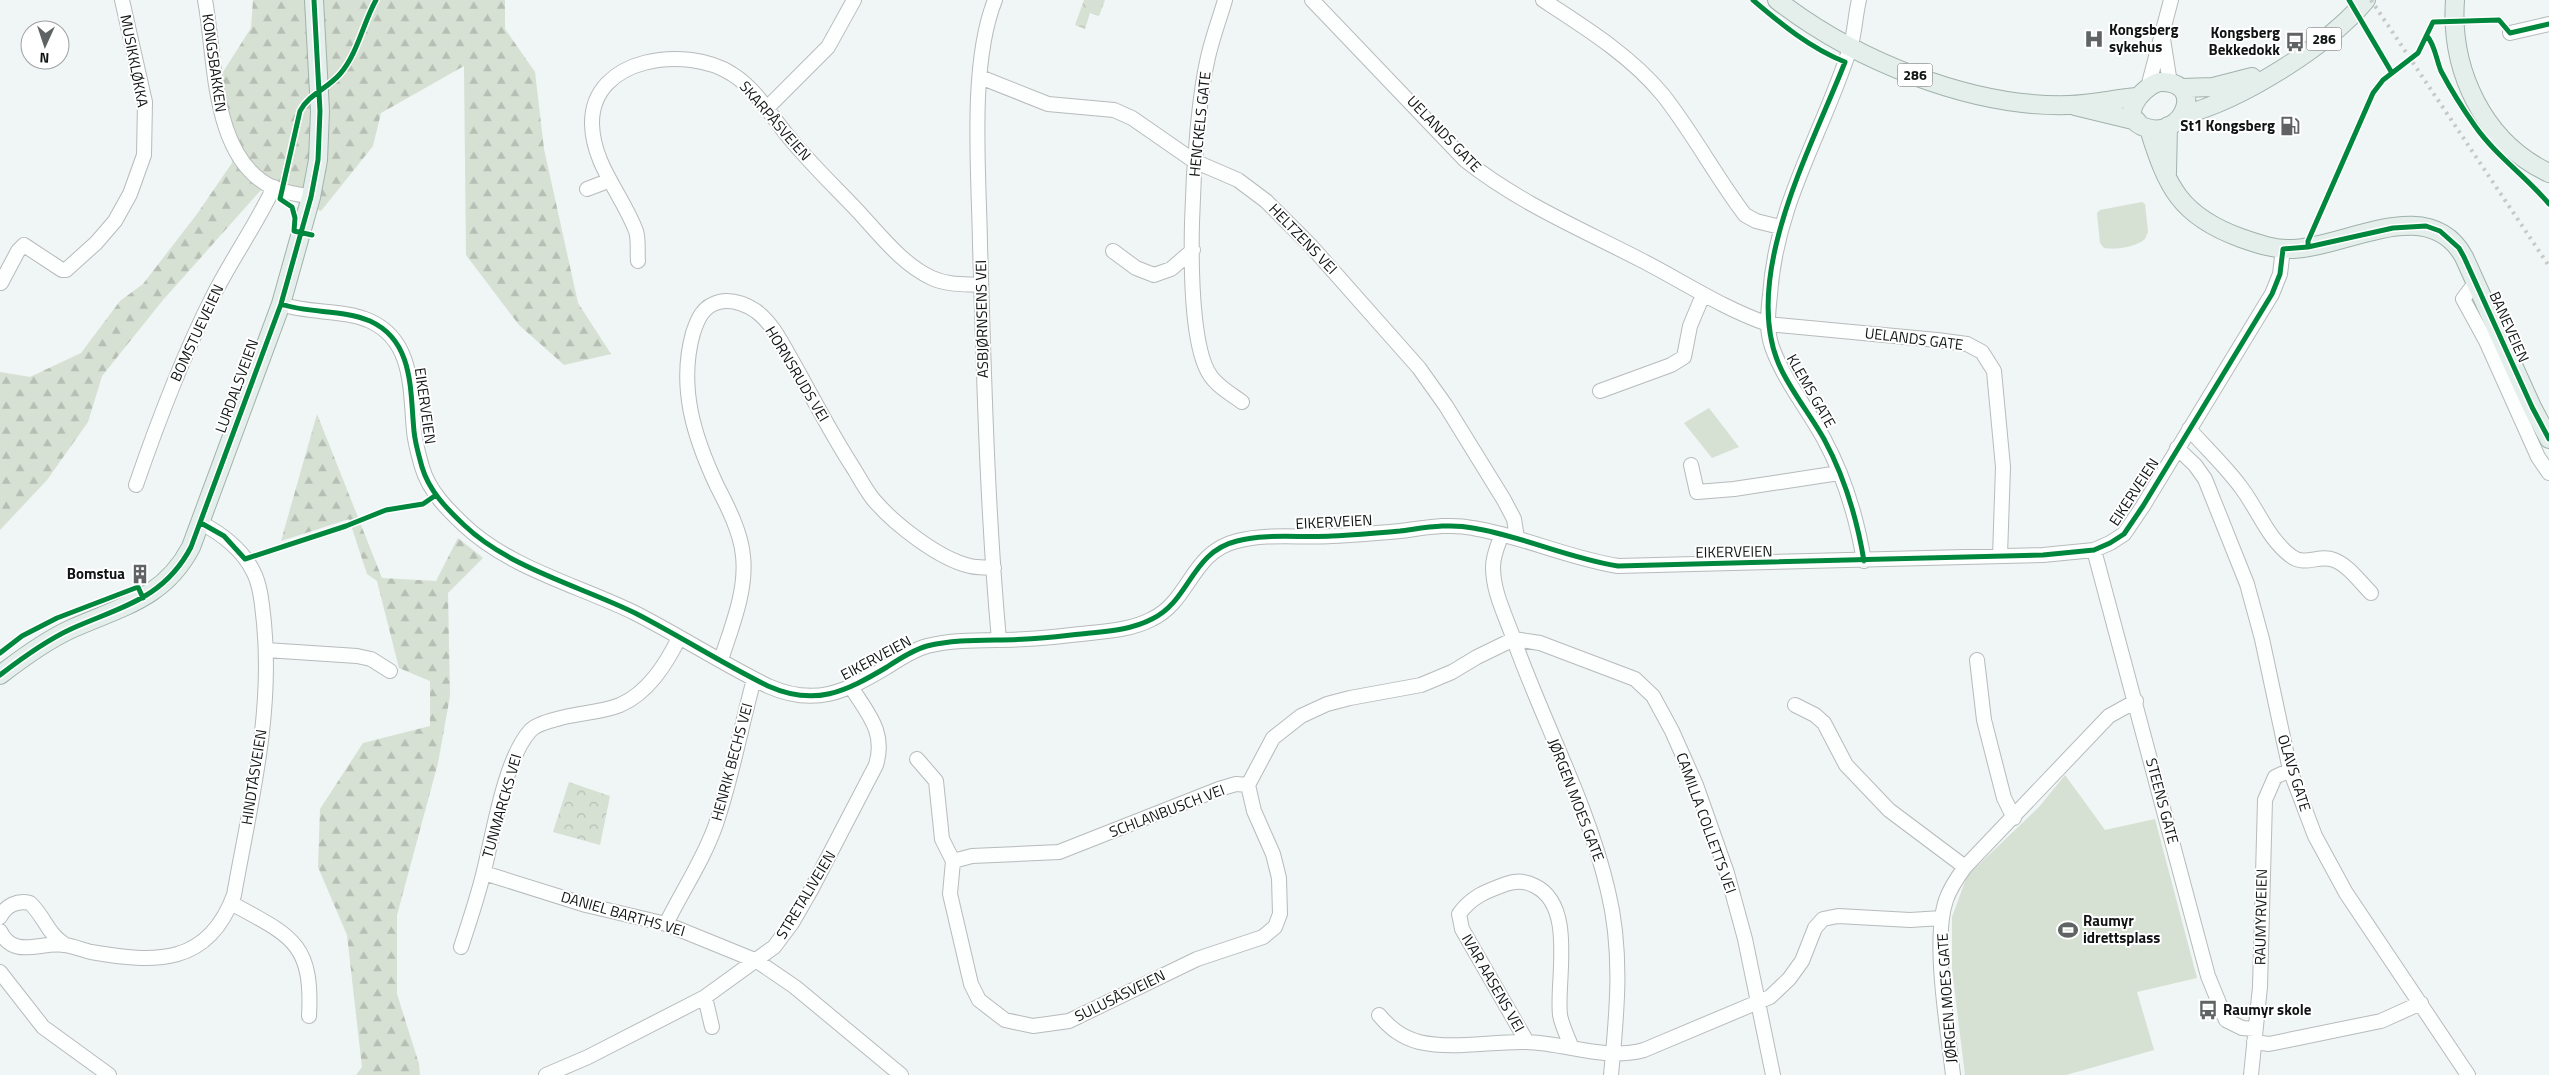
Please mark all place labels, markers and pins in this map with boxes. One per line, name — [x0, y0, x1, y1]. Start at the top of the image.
place label: Kongsberg sykehus — [2109, 18, 2178, 58]
place label: Kongsberg Bekkedokk — [2209, 21, 2280, 61]
hospital icon: Kongsberg sykehus — [2083, 28, 2105, 50]
bus stop icon: Kongsberg Bekkedokk — [2284, 31, 2306, 53]
place label: St1 Kongsberg — [2180, 114, 2275, 137]
fuel station icon: St1 Kongsberg — [2279, 115, 2301, 137]
place label: Bomstua — [67, 562, 125, 585]
building icon: Bomstua — [129, 563, 151, 585]
place label: Raumyr idrettsplass — [2083, 909, 2160, 949]
sports icon: Raumyr idrettsplass — [2057, 919, 2079, 941]
place label: Raumyr skole — [2223, 998, 2312, 1021]
bus stop icon: Raumyr skole — [2197, 999, 2219, 1021]

